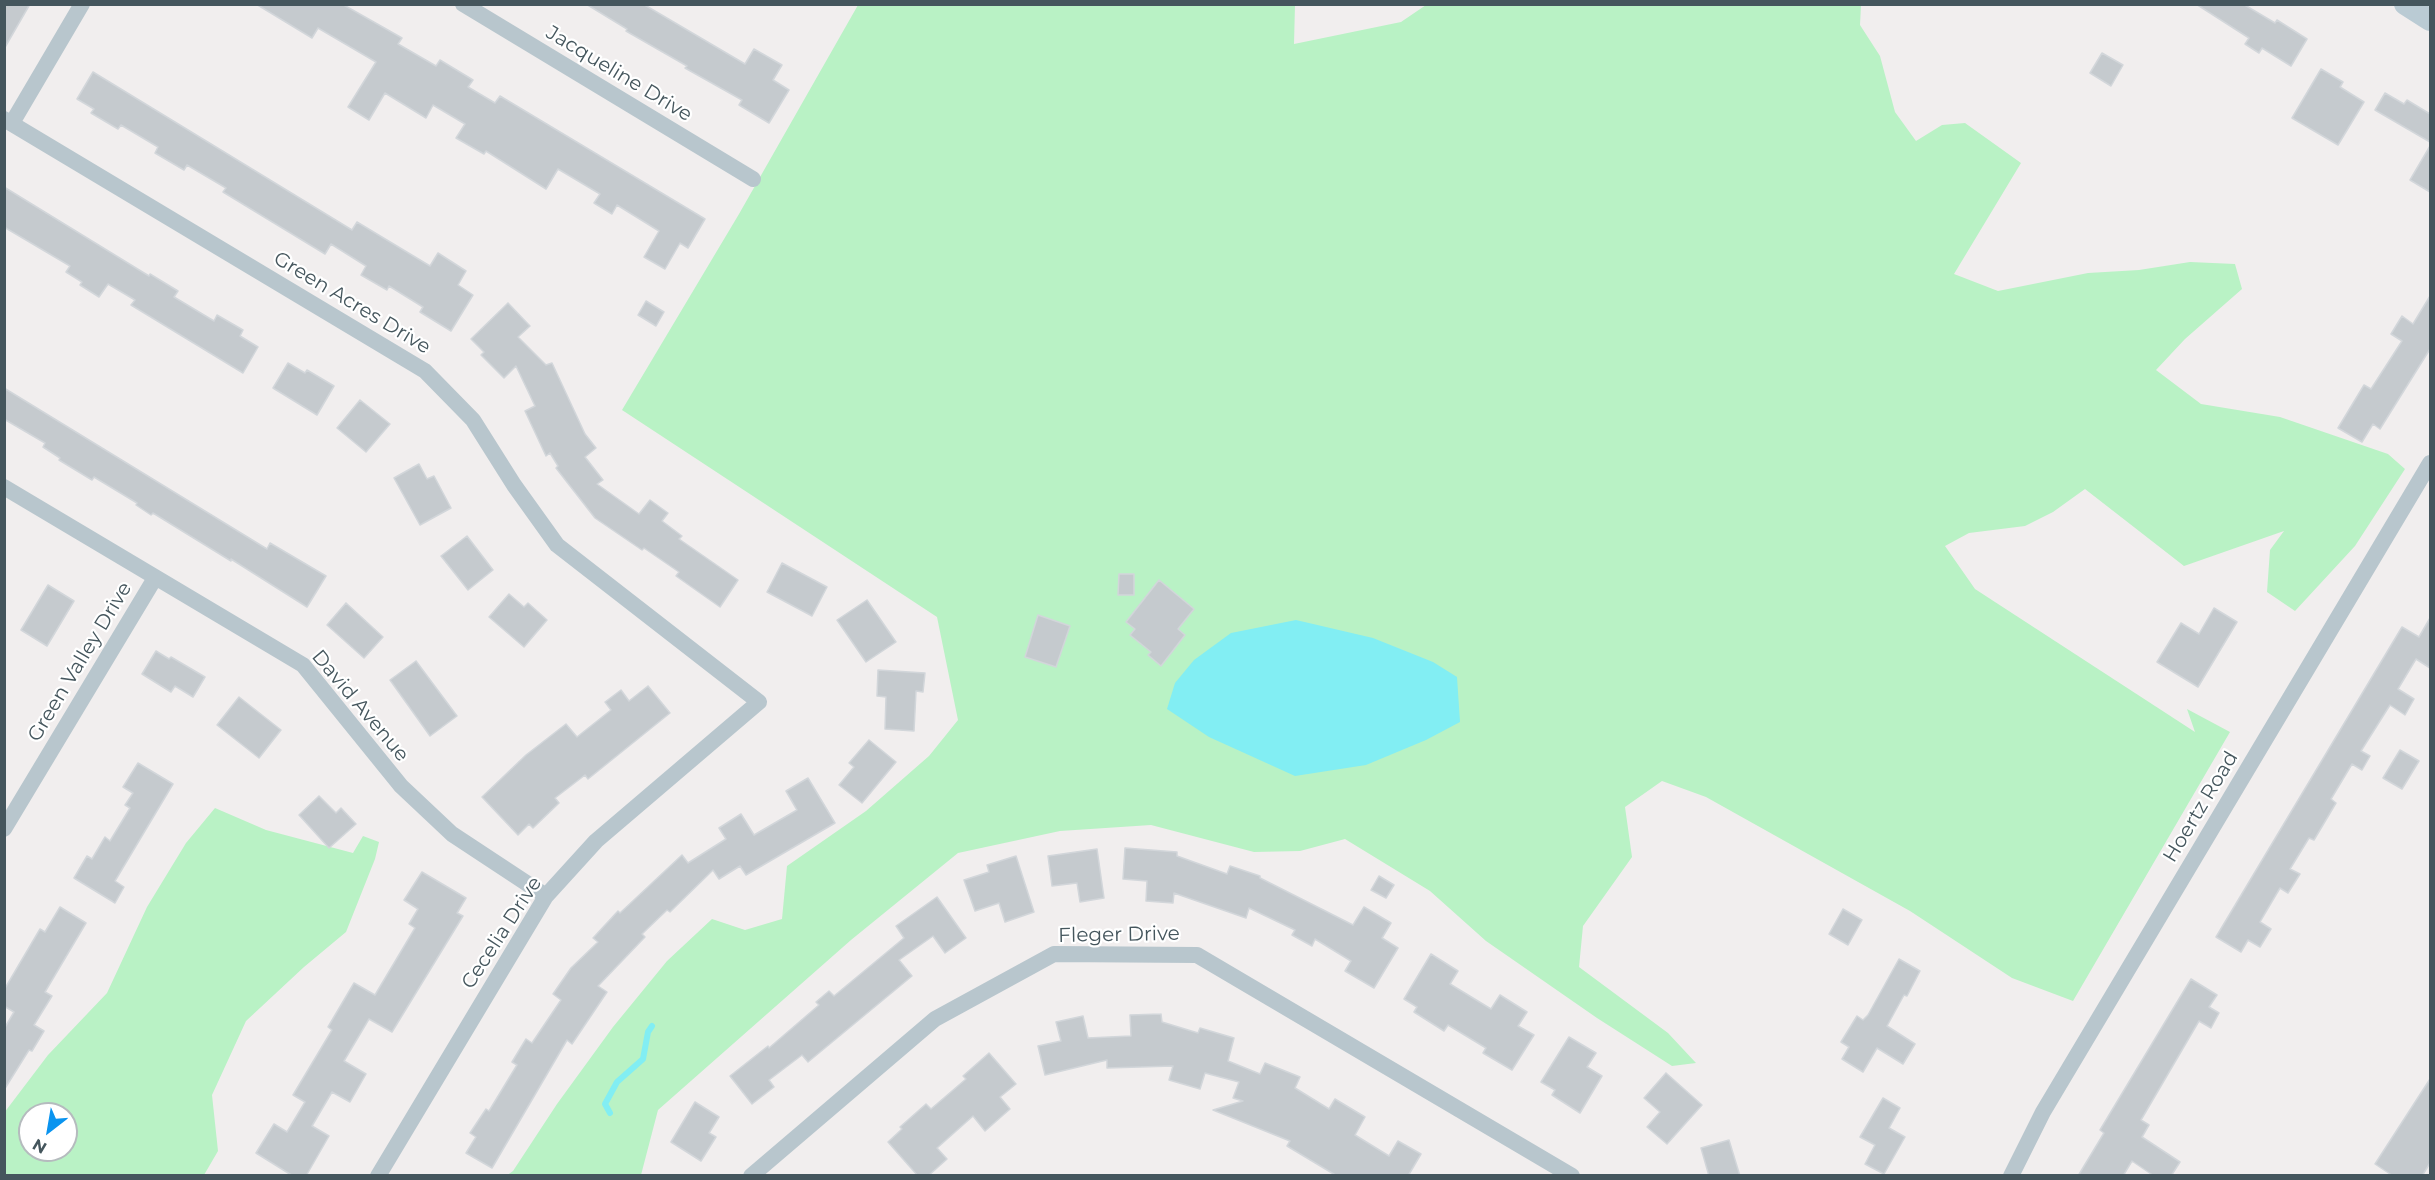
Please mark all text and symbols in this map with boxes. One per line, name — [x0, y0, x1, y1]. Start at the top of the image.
street label: Jacqueline Drive — [542, 21, 696, 127]
street label: Green Acres Drive — [269, 247, 435, 359]
street label: Green Valley Drive — [23, 578, 137, 746]
street label: David Avenue — [306, 645, 414, 767]
street label: Hoertz Road — [2159, 747, 2243, 867]
street label: Cecelia Drive — [457, 872, 547, 994]
street label: Fleger Drive — [1058, 922, 1180, 948]
north arrow — [18, 1102, 78, 1162]
text: N — [29, 1135, 50, 1158]

